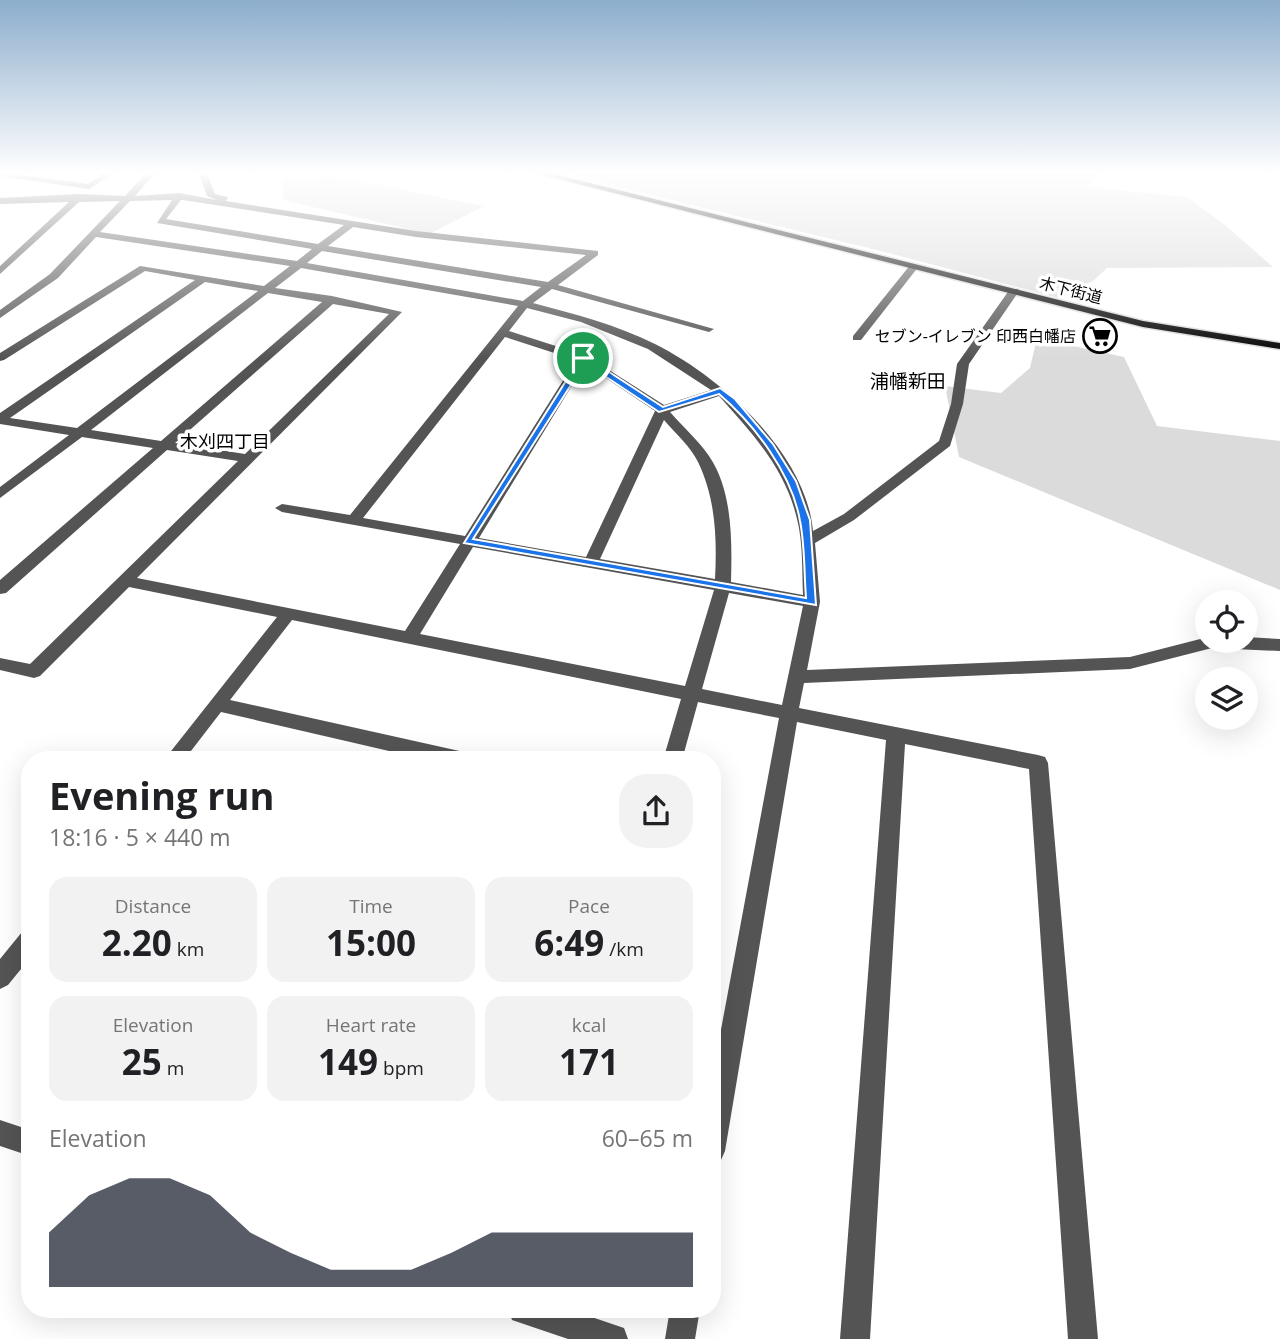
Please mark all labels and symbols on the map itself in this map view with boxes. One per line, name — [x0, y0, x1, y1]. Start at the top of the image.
street label: 木下街道 — [1037, 272, 1105, 308]
supermarket icon: セブン-イレブン 印西白幡店 — [1081, 317, 1119, 355]
place label: セブン-イレブン 印西白幡店 — [875, 325, 1076, 347]
pin — [553, 328, 613, 388]
district label: 浦幡新田 — [870, 368, 946, 394]
district label: 木刈四丁目 — [180, 429, 270, 453]

